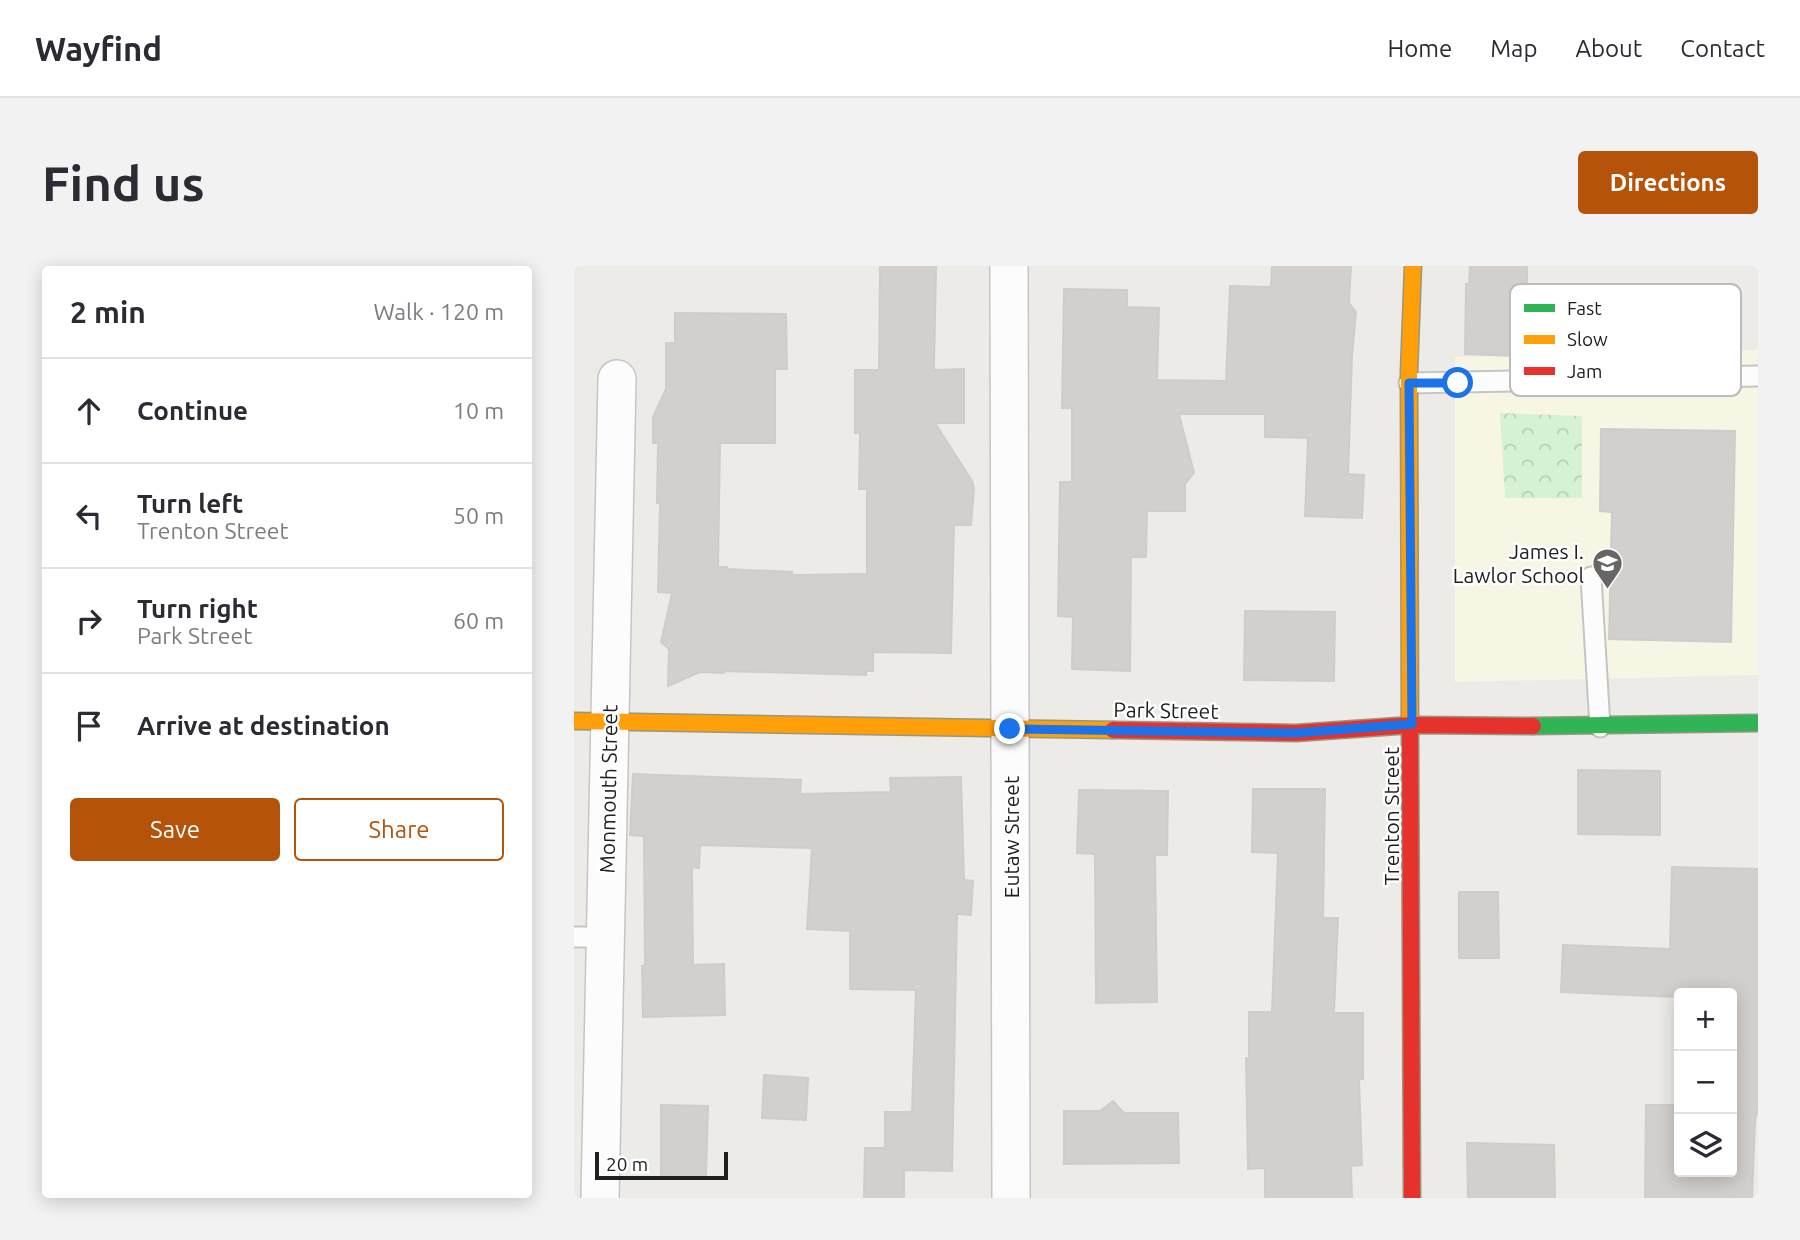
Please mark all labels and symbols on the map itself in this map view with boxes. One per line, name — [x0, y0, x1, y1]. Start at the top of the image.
legend — [1510, 284, 1741, 396]
text: Fast — [1567, 297, 1602, 319]
text: Slow — [1567, 328, 1608, 350]
text: Jam — [1567, 360, 1603, 382]
route start — [1442, 367, 1473, 398]
place label: James I. Lawlor School — [1453, 539, 1584, 587]
school or university icon: James I. Lawlor School — [1590, 546, 1624, 590]
street label: Park Street — [1113, 697, 1219, 723]
street label: Monmouth Street — [595, 704, 621, 874]
route end — [994, 713, 1025, 744]
street label: Trenton Street — [1379, 747, 1403, 885]
street label: Eutaw Street — [999, 776, 1023, 898]
scale bar — [595, 1149, 728, 1181]

